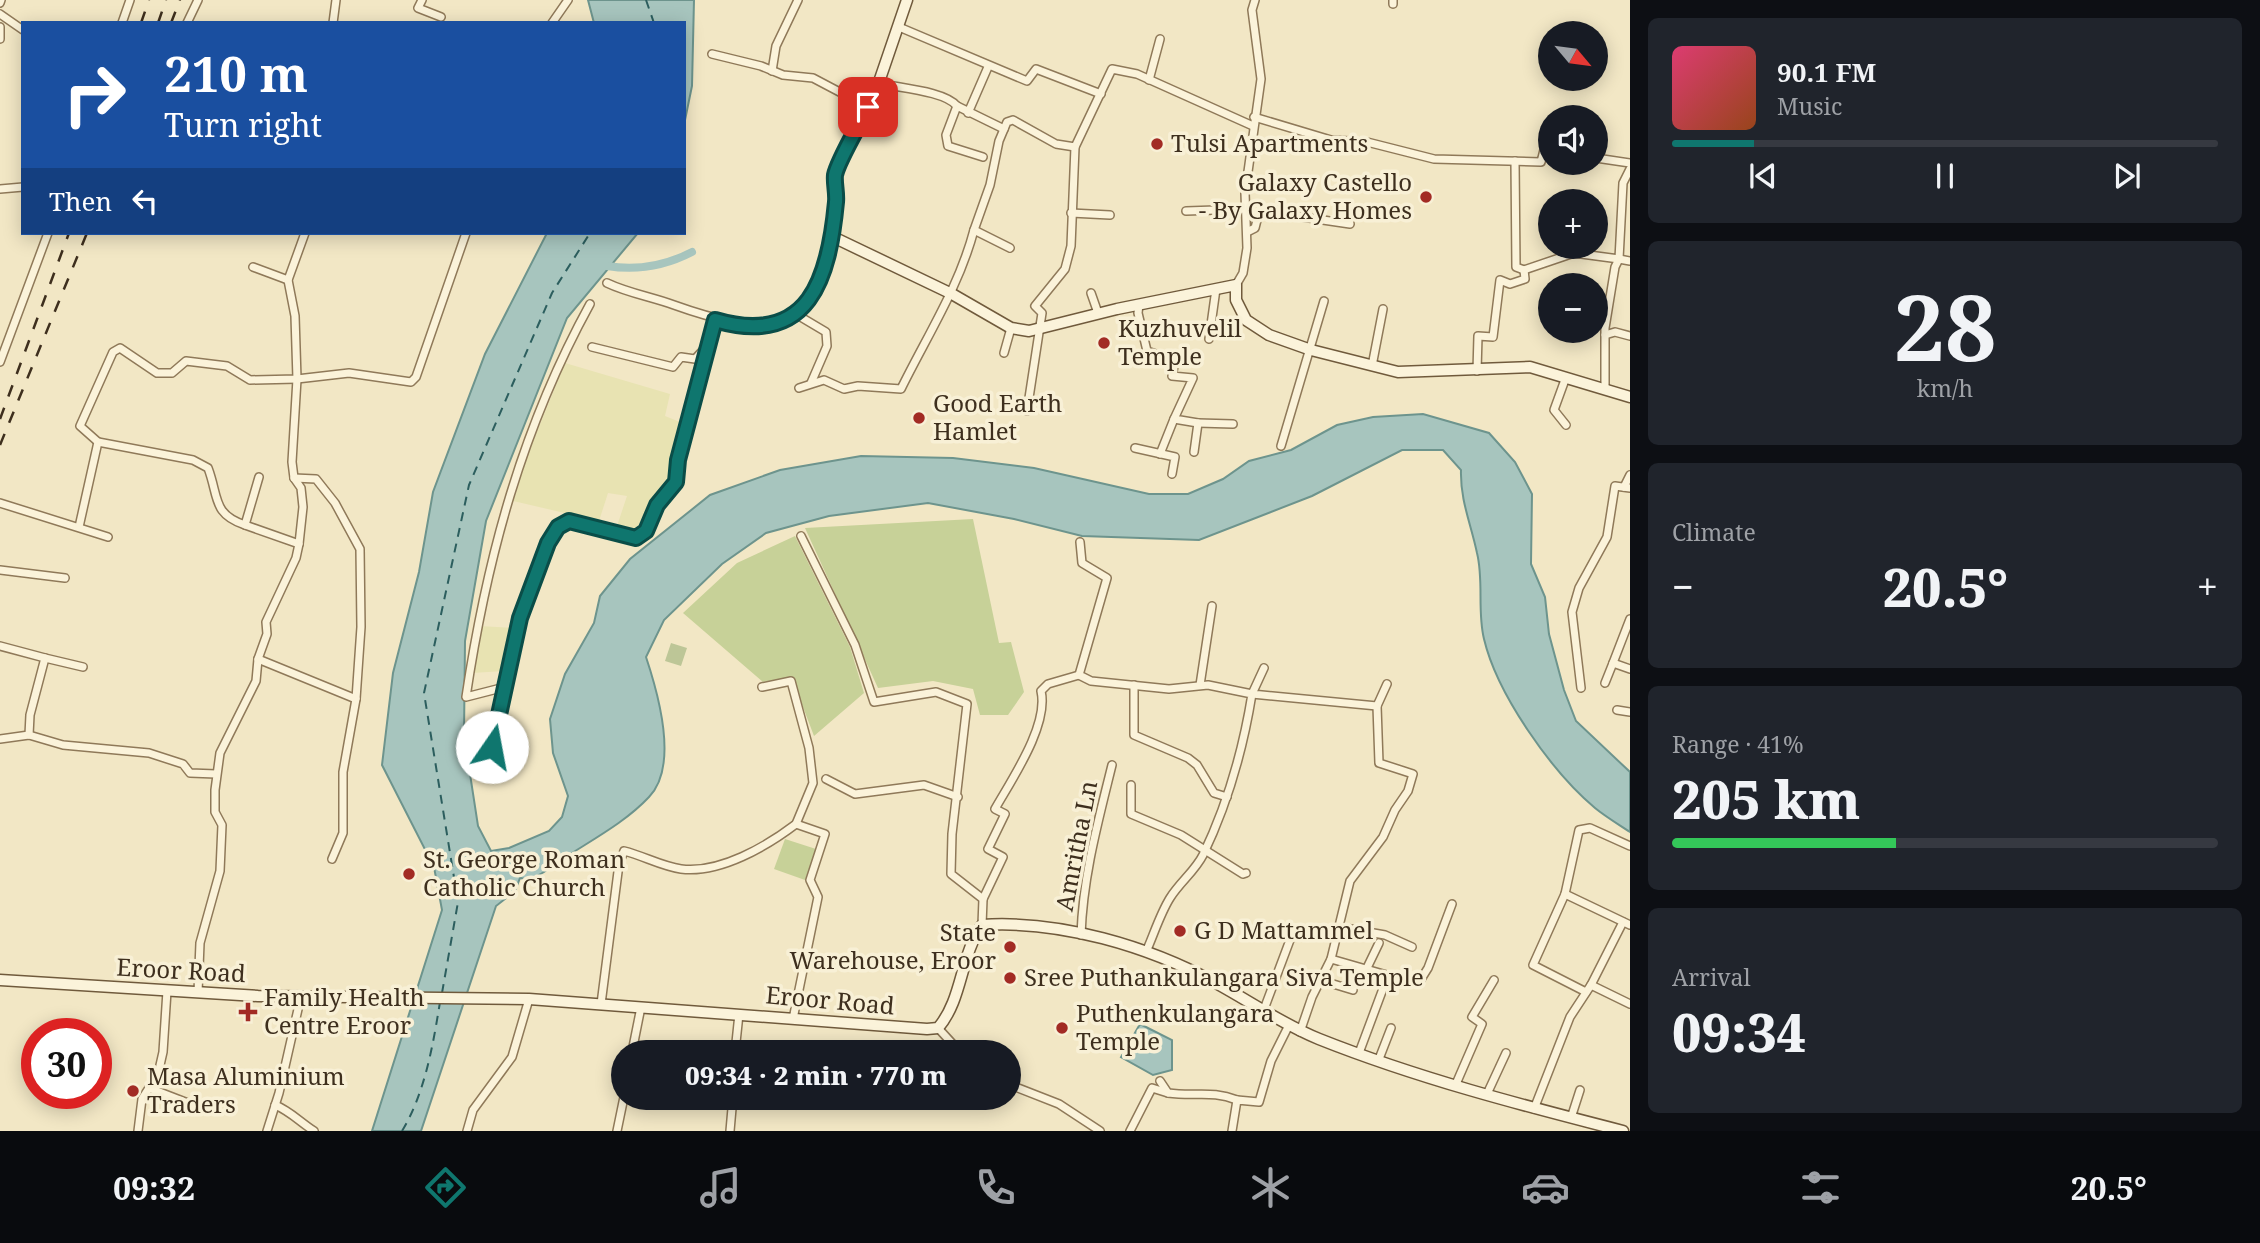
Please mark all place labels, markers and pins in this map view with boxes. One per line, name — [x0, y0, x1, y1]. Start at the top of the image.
pin — [838, 77, 898, 137]
place label: Tulsi Apartments — [1171, 126, 1368, 159]
marker: Tulsi Apartments — [1149, 136, 1165, 152]
place label: Galaxy Castello - By Galaxy Homes — [1199, 165, 1412, 226]
marker: Galaxy Castello - By Galaxy Homes — [1418, 189, 1434, 205]
place label: Kuzhuvelil Temple — [1118, 311, 1242, 372]
marker: Kuzhuvelil Temple — [1096, 335, 1112, 351]
place label: Good Earth Hamlet — [933, 386, 1062, 447]
marker: Good Earth Hamlet — [911, 410, 927, 426]
place label: St. George Roman Catholic Church — [423, 842, 625, 903]
marker: St. George Roman Catholic Church — [401, 866, 417, 882]
place label: G D Mattammel — [1194, 913, 1374, 946]
place label: State Warehouse, Eroor — [789, 915, 996, 976]
marker: G D Mattammel — [1172, 923, 1188, 939]
marker: State Warehouse, Eroor — [1002, 939, 1018, 955]
place label: Sree Puthankulangara Siva Temple — [1024, 960, 1424, 993]
marker: Sree Puthankulangara Siva Temple — [1002, 970, 1018, 986]
place label: Family Health Centre Eroor — [264, 980, 425, 1041]
place label: Puthenkulangara Temple — [1076, 996, 1274, 1057]
marker: Family Health Centre Eroor — [238, 1002, 258, 1022]
marker: Puthenkulangara Temple — [1054, 1020, 1070, 1036]
place label: Masa Aluminium Traders — [147, 1059, 345, 1120]
marker: Masa Aluminium Traders — [125, 1083, 141, 1099]

